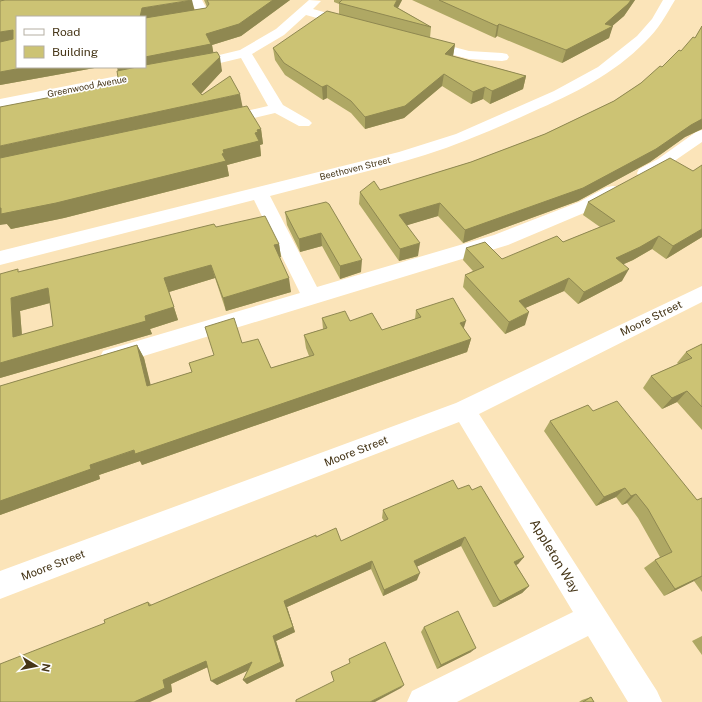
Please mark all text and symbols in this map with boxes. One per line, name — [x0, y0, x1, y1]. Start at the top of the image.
legend — [16, 16, 146, 68]
text: Road — [52, 25, 80, 39]
text: Building — [52, 45, 98, 59]
street label: Greenwood Avenue — [46, 73, 128, 99]
street label: Beethoven Street — [318, 154, 392, 182]
street label: Moore Street — [618, 298, 684, 338]
street label: Moore Street — [322, 433, 390, 469]
street label: Appleton Way — [527, 516, 583, 596]
street label: Moore Street — [19, 547, 87, 583]
north arrow — [16, 646, 56, 686]
text: N — [39, 662, 53, 673]

